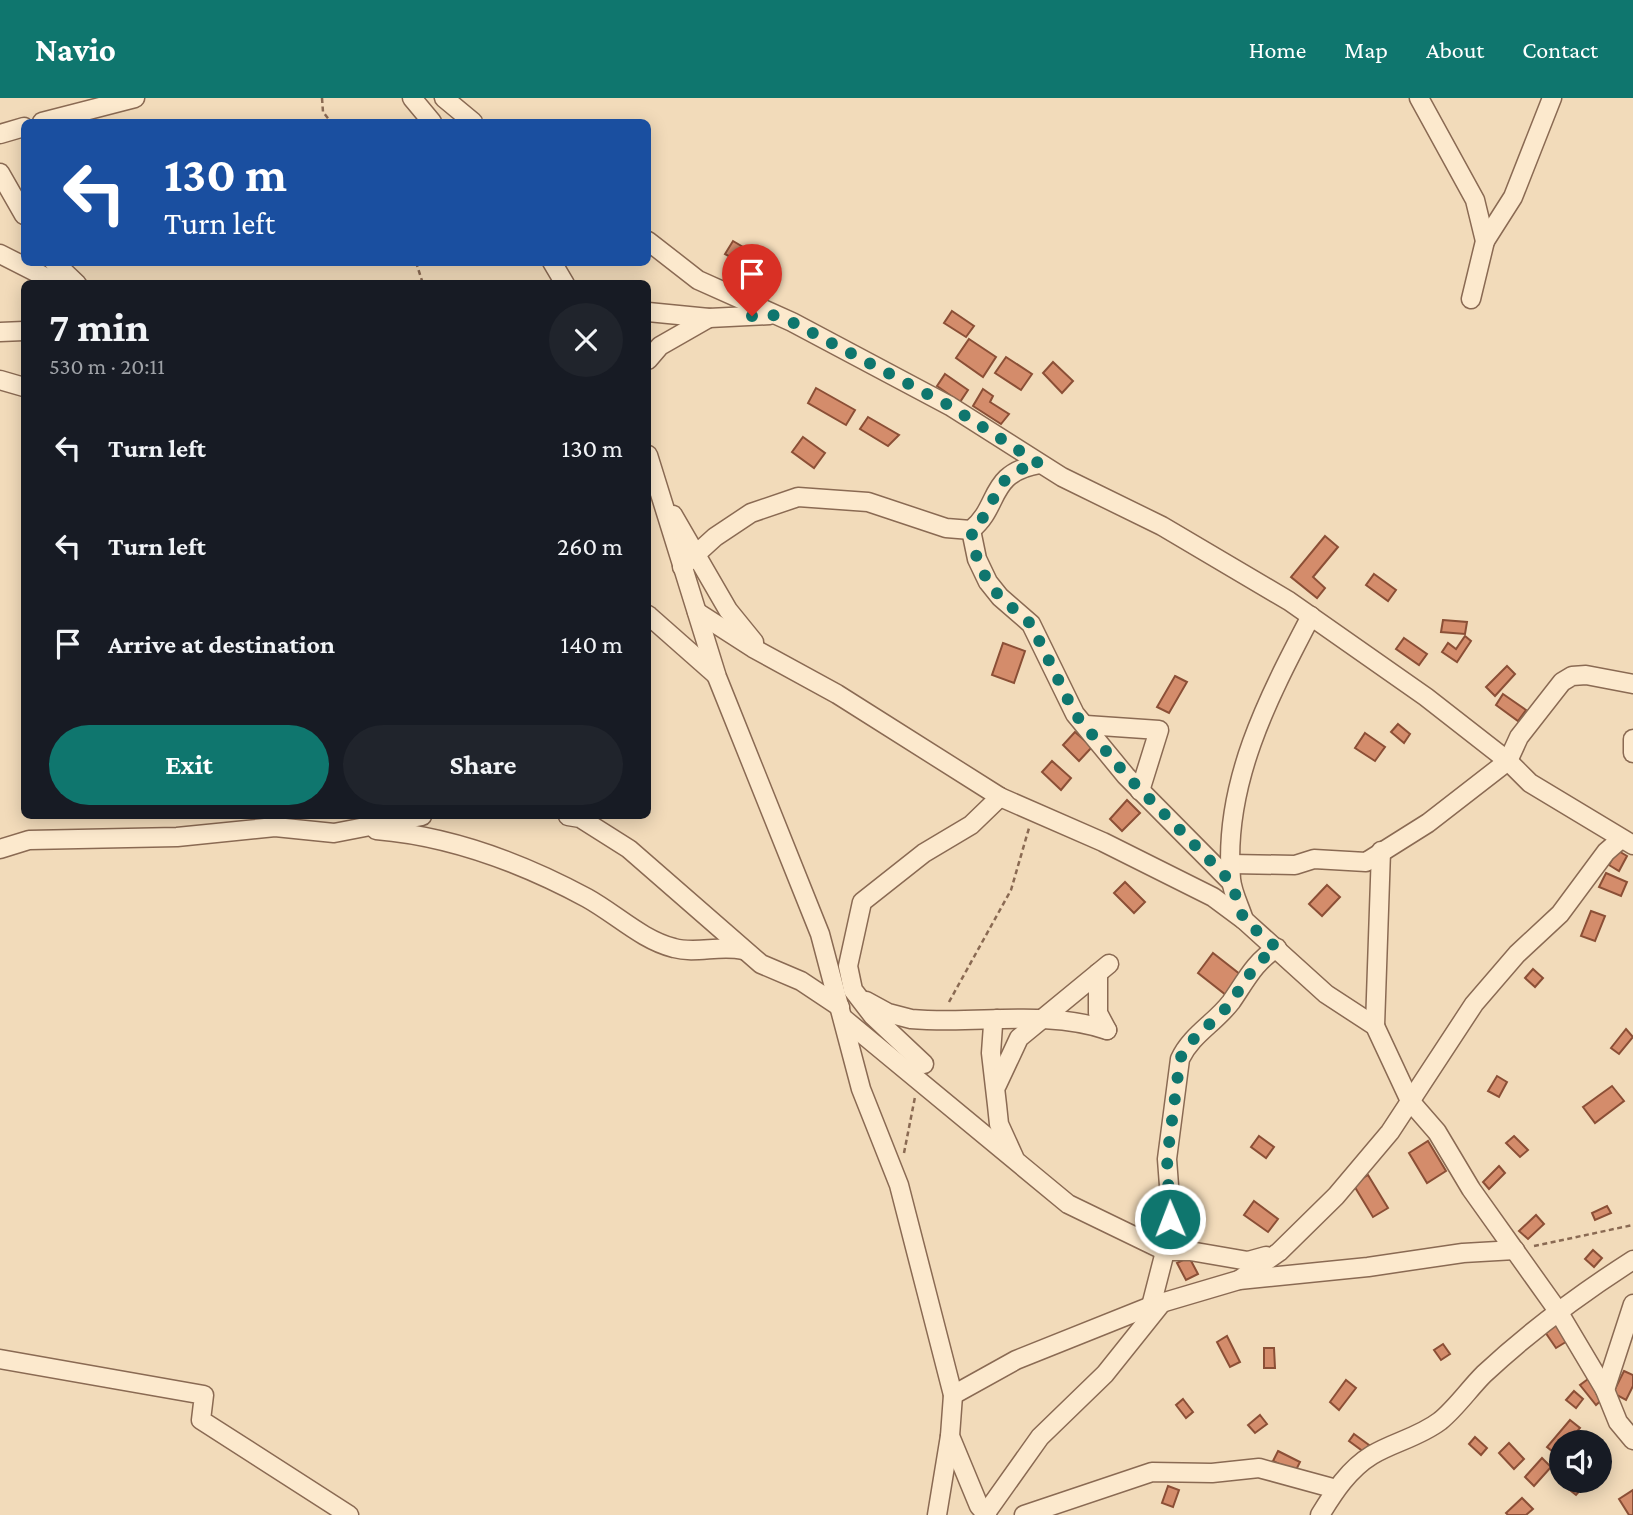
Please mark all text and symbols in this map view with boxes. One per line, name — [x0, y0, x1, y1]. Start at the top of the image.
text: Navio — [35, 31, 116, 68]
text: Home — [1249, 36, 1306, 63]
text: Map — [1344, 36, 1388, 63]
text: About — [1426, 36, 1484, 63]
text: Contact — [1522, 36, 1598, 63]
icon: left — [49, 147, 140, 238]
text: 130 m — [164, 147, 287, 202]
text: Turn left — [164, 205, 275, 241]
pin — [722, 244, 782, 316]
icon: arrive — [733, 255, 771, 293]
text: 7 min — [49, 303, 149, 350]
button: close — [549, 303, 623, 377]
text: 530 m · 20:11 — [49, 353, 165, 379]
icon: left — [49, 429, 87, 467]
text: Turn left — [108, 434, 206, 463]
text: 130 m — [562, 434, 623, 463]
icon: left — [49, 527, 87, 565]
text: Turn left — [108, 532, 206, 561]
text: 260 m — [557, 532, 623, 561]
icon: arrive — [49, 625, 87, 663]
text: Arrive at destination — [108, 630, 335, 659]
text: 140 m — [561, 630, 623, 659]
button: Exit — [49, 725, 329, 805]
button: Share — [343, 725, 623, 805]
position arrow — [1133, 1182, 1207, 1256]
map controls — [1549, 1430, 1612, 1493]
button: sound — [1549, 1430, 1612, 1493]

